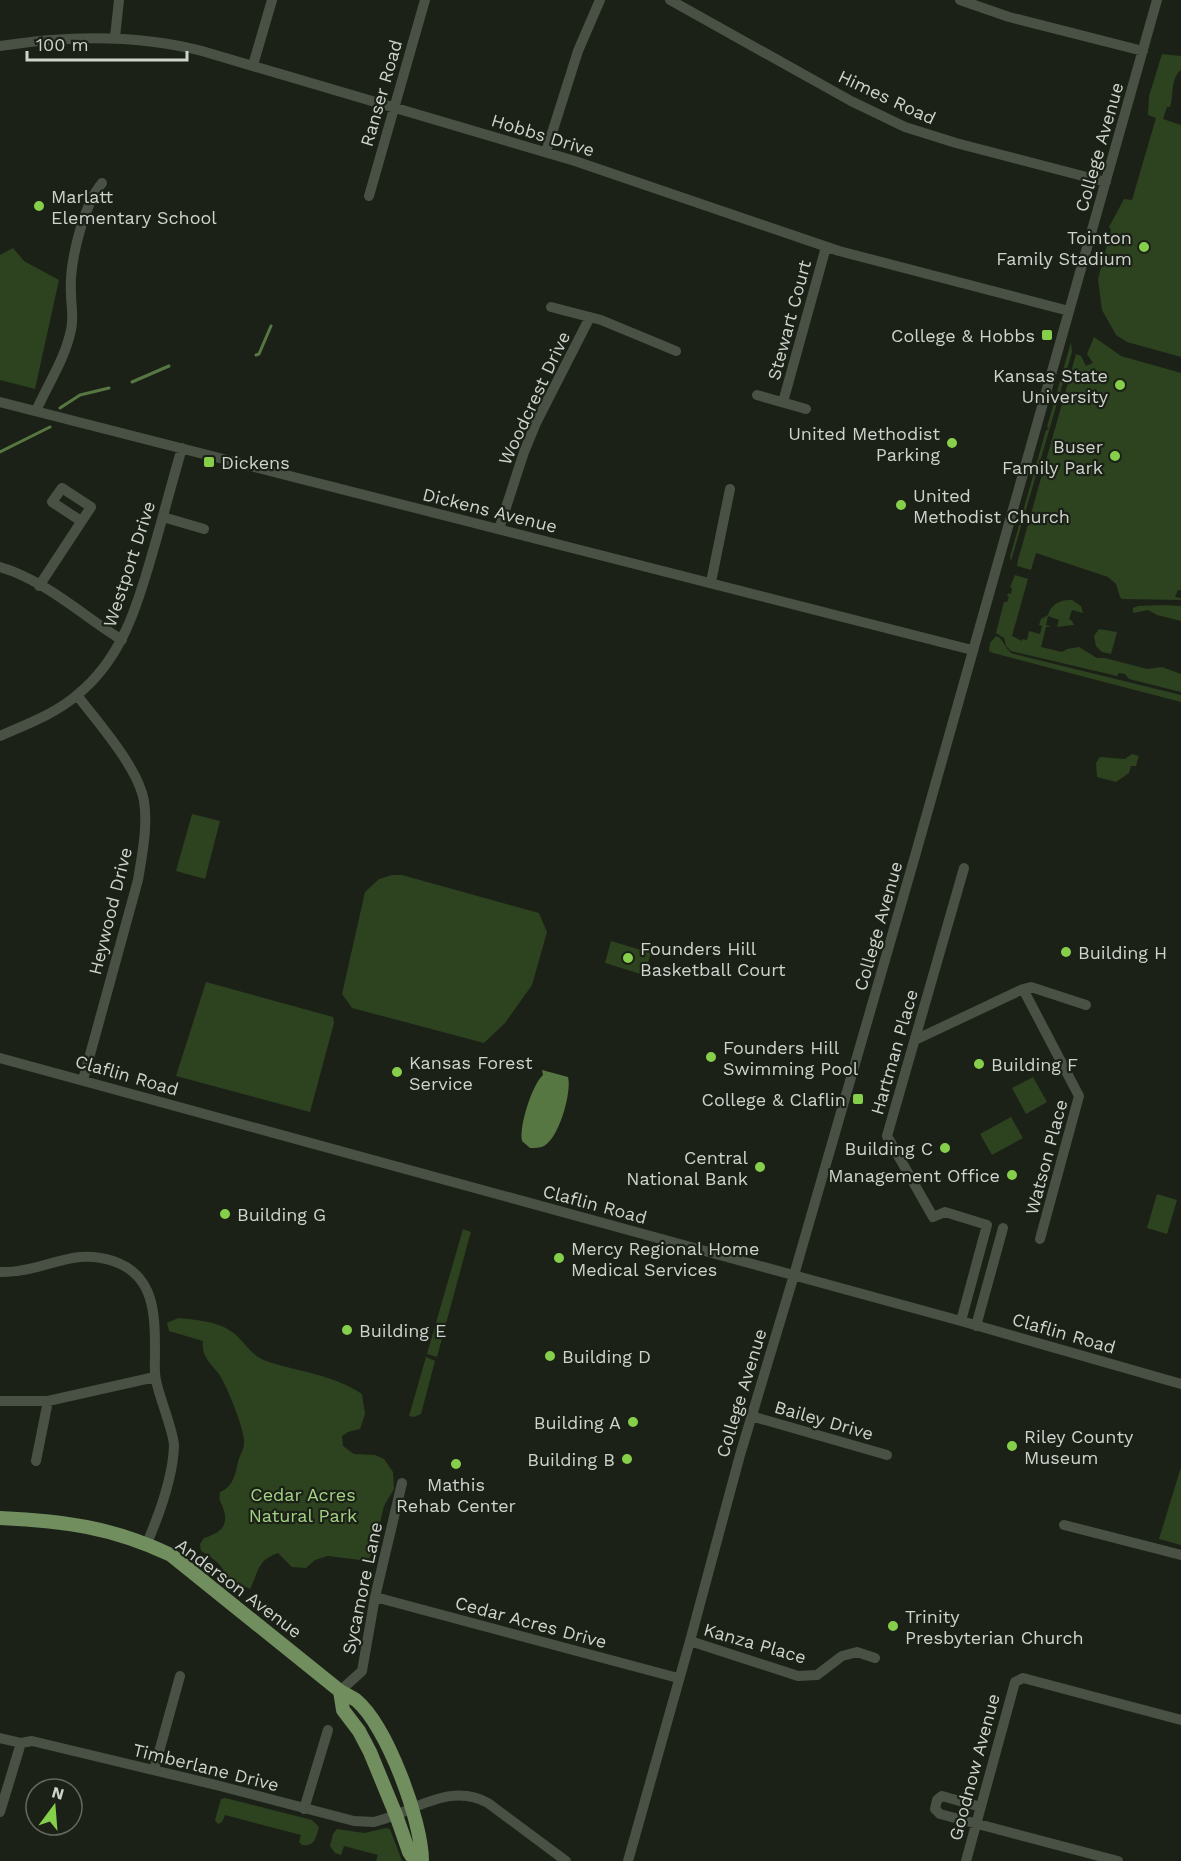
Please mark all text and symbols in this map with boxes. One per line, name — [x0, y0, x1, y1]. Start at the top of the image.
scale bar — [27, 24, 188, 62]
text: 100 m — [36, 34, 89, 55]
street label: Ranser Road — [356, 37, 406, 149]
street label: Himes Road — [835, 65, 939, 129]
street label: College Avenue — [1070, 80, 1128, 214]
street label: Hobbs Drive — [489, 109, 597, 161]
place label: Marlatt Elementary School — [51, 186, 217, 228]
marker: Marlatt Elementary School — [32, 199, 46, 213]
place label: Tointon Family Stadium — [996, 227, 1132, 269]
marker: Tointon Family Stadium — [1137, 240, 1151, 254]
street label: Stewart Court — [763, 257, 815, 382]
place label: College & Hobbs — [891, 325, 1035, 346]
street label: Woodcrest Drive — [494, 328, 574, 468]
marker: College & Hobbs — [1040, 328, 1054, 342]
place label: Kansas State University — [993, 365, 1109, 407]
marker: Kansas State University — [1113, 378, 1127, 392]
place label: United Methodist Parking — [788, 423, 940, 465]
marker: United Methodist Parking — [945, 436, 959, 450]
place label: Buser Family Park — [1002, 436, 1103, 478]
marker: Buser Family Park — [1108, 449, 1122, 463]
place label: Dickens — [221, 452, 290, 473]
marker: Dickens — [202, 455, 216, 469]
street label: Dickens Avenue — [421, 483, 559, 537]
place label: United Methodist Church — [913, 485, 1070, 527]
street label: Westport Drive — [99, 498, 159, 630]
marker: United Methodist Church — [894, 498, 908, 512]
street label: Heywood Drive — [84, 845, 136, 977]
street label: College Avenue — [849, 859, 907, 993]
place label: Founders Hill Basketball Court — [640, 938, 786, 980]
place label: Building H — [1078, 942, 1167, 963]
marker: Building H — [1059, 945, 1073, 959]
marker: Founders Hill Basketball Court — [621, 951, 635, 965]
street label: Hartman Place — [866, 987, 922, 1117]
place label: Founders Hill Swimming Pool — [723, 1037, 859, 1079]
street label: Claflin Road — [73, 1050, 181, 1100]
marker: Founders Hill Swimming Pool — [704, 1050, 718, 1064]
place label: Kansas Forest Service — [409, 1052, 533, 1094]
place label: Building F — [991, 1054, 1078, 1075]
marker: Building F — [972, 1057, 986, 1071]
marker: Kansas Forest Service — [390, 1065, 404, 1079]
place label: College & Claflin — [702, 1089, 846, 1110]
marker: College & Claflin — [851, 1092, 865, 1106]
street label: Watson Place — [1021, 1097, 1071, 1217]
place label: Building C — [845, 1138, 933, 1159]
marker: Building C — [938, 1141, 952, 1155]
place label: Central National Bank — [626, 1147, 748, 1189]
marker: Central National Bank — [753, 1160, 767, 1174]
place label: Management Office — [828, 1165, 1000, 1186]
marker: Management Office — [1005, 1168, 1019, 1182]
street label: Claflin Road — [541, 1180, 649, 1228]
place label: Building G — [237, 1204, 326, 1225]
marker: Building G — [218, 1207, 232, 1221]
place label: Mercy Regional Home Medical Services — [571, 1238, 759, 1280]
marker: Mercy Regional Home Medical Services — [552, 1251, 566, 1265]
street label: Claflin Road — [1010, 1308, 1118, 1358]
place label: Building E — [359, 1320, 447, 1341]
marker: Building E — [340, 1323, 354, 1337]
street label: College Avenue — [711, 1326, 771, 1460]
place label: Building D — [562, 1346, 651, 1367]
marker: Building D — [543, 1349, 557, 1363]
street label: Bailey Drive — [772, 1396, 876, 1444]
place label: Building A — [534, 1412, 621, 1433]
marker: Building A — [626, 1415, 640, 1429]
place label: Riley County Museum — [1024, 1426, 1134, 1468]
marker: Riley County Museum — [1005, 1439, 1019, 1453]
place label: Building B — [527, 1449, 615, 1470]
marker: Building B — [620, 1452, 634, 1466]
marker: Mathis Rehab Center — [449, 1457, 463, 1471]
place label: Mathis Rehab Center — [396, 1474, 516, 1516]
park label: Cedar Acres Natural Park — [249, 1484, 357, 1526]
street label: Sycamore Lane — [338, 1520, 386, 1656]
street label: Anderson Avenue — [172, 1534, 306, 1642]
street label: Cedar Acres Drive — [453, 1592, 609, 1652]
place label: Trinity Presbyterian Church — [905, 1606, 1084, 1648]
street label: Kanza Place — [701, 1618, 809, 1668]
marker: Trinity Presbyterian Church — [886, 1619, 900, 1633]
street label: Goodnow Avenue — [944, 1691, 1004, 1843]
street label: Timberlane Drive — [131, 1739, 281, 1795]
north arrow — [24, 1777, 84, 1837]
text: N — [50, 1782, 66, 1804]

